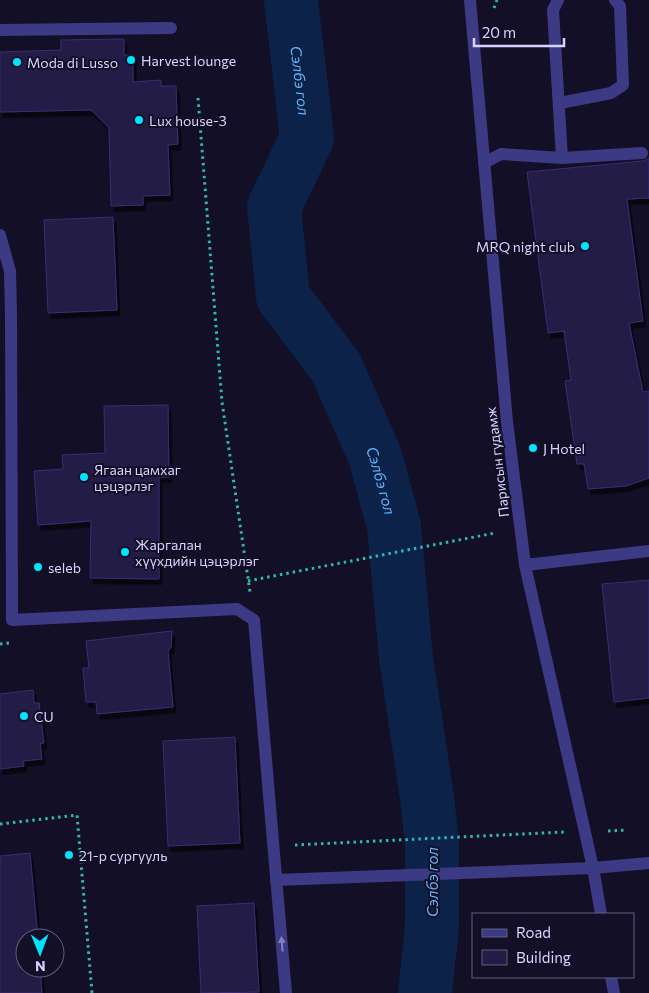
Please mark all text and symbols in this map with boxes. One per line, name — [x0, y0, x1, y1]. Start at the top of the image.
scale bar — [474, 15, 564, 47]
text: 20 m — [482, 23, 516, 41]
water label: Сэлбэ гол — [287, 45, 313, 117]
place label: Harvest lounge — [141, 52, 236, 69]
place label: Moda di Lusso — [27, 54, 118, 71]
marker: Harvest lounge — [125, 54, 137, 66]
marker: Moda di Lusso — [11, 56, 23, 68]
place label: Lux house-3 — [149, 112, 227, 129]
marker: Lux house-3 — [133, 114, 145, 126]
place label: MRQ night club — [476, 238, 575, 255]
marker: MRQ night club — [579, 240, 591, 252]
street label: Парисын гудамж — [482, 406, 512, 518]
place label: J Hotel — [543, 440, 585, 457]
marker: J Hotel — [527, 442, 539, 454]
water label: Сэлбэ гол — [363, 443, 400, 517]
place label: Ягаан цамхаг цэцэрлэг — [94, 461, 181, 494]
marker: Ягаан цамхаг цэцэрлэг — [78, 471, 90, 483]
place label: Жаргалан хүүхдийн цэцэрлэг — [135, 536, 259, 569]
marker: Жаргалан хүүхдийн цэцэрлэг — [119, 546, 131, 558]
place label: seleb — [48, 559, 81, 576]
marker: seleb — [32, 561, 44, 573]
place label: CU — [34, 708, 54, 725]
marker: CU — [18, 710, 30, 722]
place label: 21-р сургууль — [79, 847, 167, 864]
water label: Сэлбэ гол — [423, 847, 441, 917]
marker: 21-р сургууль — [63, 849, 75, 861]
legend — [472, 913, 634, 978]
text: Road — [516, 923, 551, 941]
north arrow — [15, 928, 65, 978]
one-way arrow — [278, 936, 286, 952]
text: Building — [516, 948, 571, 966]
text: N — [35, 958, 46, 975]

